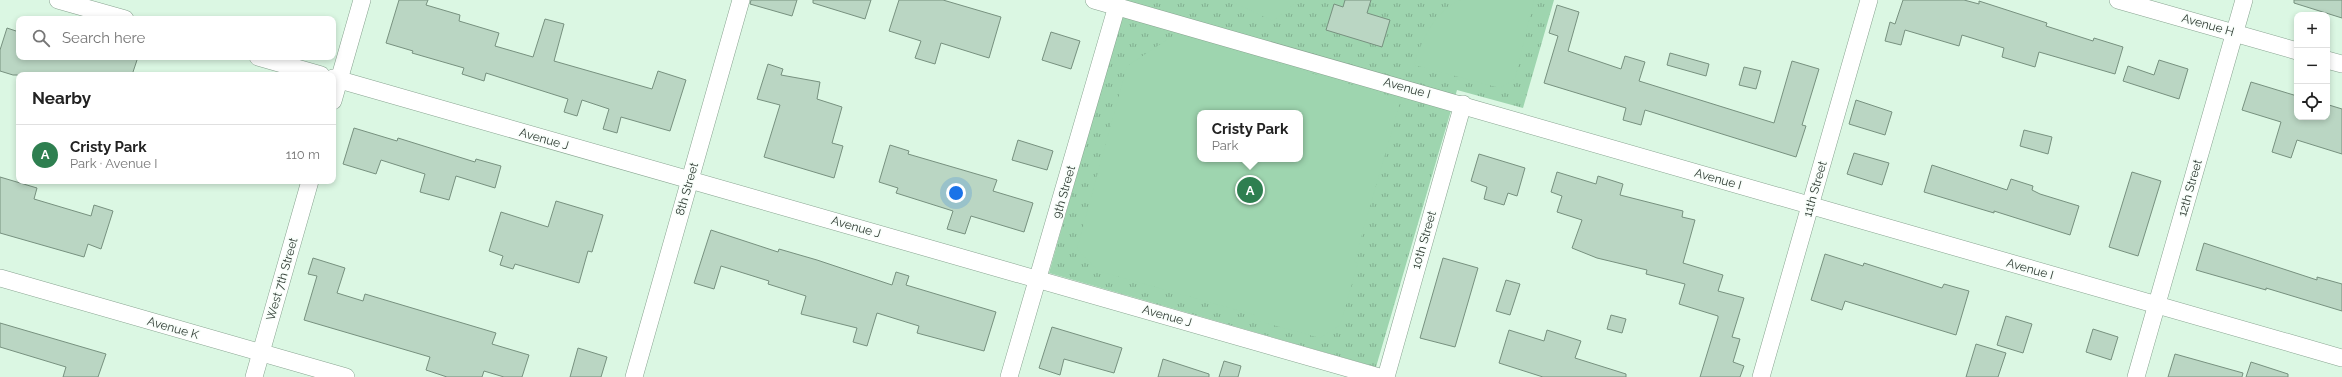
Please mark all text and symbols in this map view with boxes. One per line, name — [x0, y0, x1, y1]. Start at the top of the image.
street label: Avenue H — [2180, 11, 2236, 39]
map controls — [2294, 12, 2330, 120]
button: + — [2294, 12, 2330, 48]
search box — [16, 16, 336, 60]
icon: search — [30, 27, 52, 49]
text: Search here — [62, 29, 145, 47]
button: − — [2294, 48, 2330, 84]
street label: Avenue I — [1382, 75, 1432, 101]
button: locate — [2294, 84, 2330, 120]
text: Nearby — [32, 88, 91, 108]
popup — [1197, 110, 1303, 162]
text: Cristy Park — [1212, 120, 1288, 138]
street label: Avenue J — [518, 125, 570, 153]
text: Cristy Park — [70, 138, 147, 156]
text: Park — [1212, 138, 1238, 153]
text: A — [41, 147, 49, 162]
text: 110 m — [286, 147, 320, 162]
text: Park · Avenue I — [70, 156, 157, 171]
street label: 12th Street — [2175, 158, 2205, 218]
street label: 11th Street — [1800, 159, 1830, 219]
street label: 8th Street — [673, 161, 701, 217]
street label: 9th Street — [1050, 164, 1078, 220]
street label: Avenue I — [1693, 166, 1743, 192]
pin: A — [1237, 175, 1263, 205]
your location — [946, 183, 966, 203]
street label: 10th Street — [1409, 209, 1439, 271]
street label: Avenue J — [830, 213, 882, 241]
street label: West 7th Street — [263, 236, 301, 322]
street label: Avenue I — [2005, 256, 2055, 282]
street label: Avenue J — [1141, 302, 1193, 330]
street label: Avenue K — [146, 314, 201, 342]

